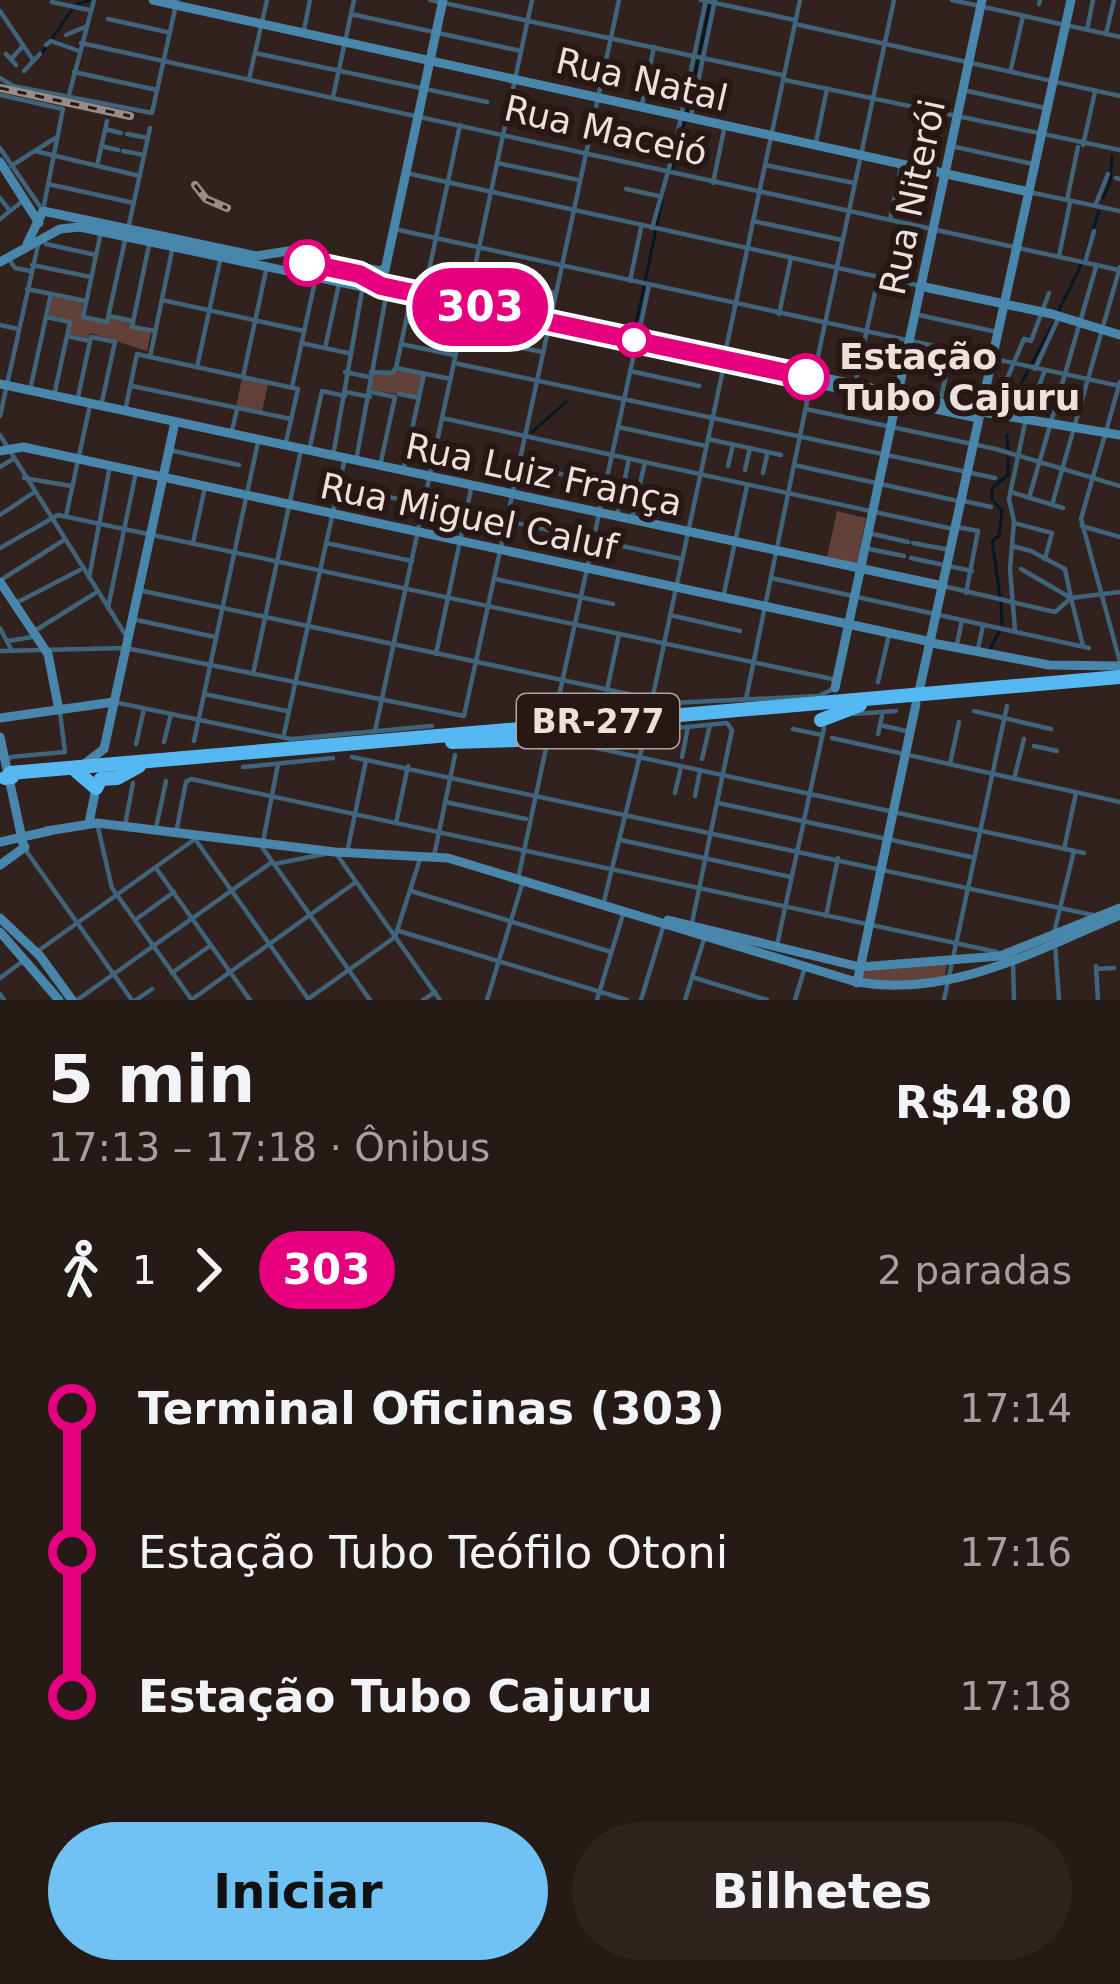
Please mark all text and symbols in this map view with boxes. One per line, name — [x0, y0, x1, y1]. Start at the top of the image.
street label: Rua Natal — [552, 40, 732, 119]
street label: Rua Maceió — [501, 87, 711, 174]
street label: Rua Niterói — [872, 96, 953, 299]
unlabelled marker — [285, 241, 329, 285]
line badge: 303 — [411, 268, 549, 346]
text: 303 — [436, 282, 524, 331]
unlabelled marker — [618, 324, 650, 356]
place label: Estação Tubo Cajuru — [839, 336, 1080, 418]
marker: Estação Tubo Cajuru — [784, 355, 828, 399]
street label: Rua Luiz França — [402, 425, 686, 524]
street label: Rua Miguel Caluf — [317, 465, 623, 568]
road number: BR-277 — [517, 694, 679, 748]
text: 5 min — [48, 1041, 255, 1118]
text: R$4.80 — [895, 1076, 1072, 1129]
text: 17:13 – 17:18 · Ônibus — [48, 1125, 490, 1170]
icon: walk — [48, 1237, 114, 1303]
icon: forward — [175, 1237, 241, 1303]
text: 303 — [283, 1245, 371, 1294]
text: 1 — [132, 1248, 157, 1293]
text: 2 paradas — [877, 1248, 1072, 1293]
text: Terminal Oficinas (303) — [138, 1382, 725, 1435]
text: 17:14 — [960, 1386, 1072, 1431]
text: Estação Tubo Teófilo Otoni — [138, 1526, 728, 1579]
text: 17:16 — [960, 1530, 1072, 1575]
text: Estação Tubo Cajuru — [138, 1670, 653, 1723]
text: 17:18 — [960, 1674, 1072, 1719]
button: Iniciar — [48, 1822, 548, 1960]
button: Bilhetes — [572, 1822, 1072, 1960]

